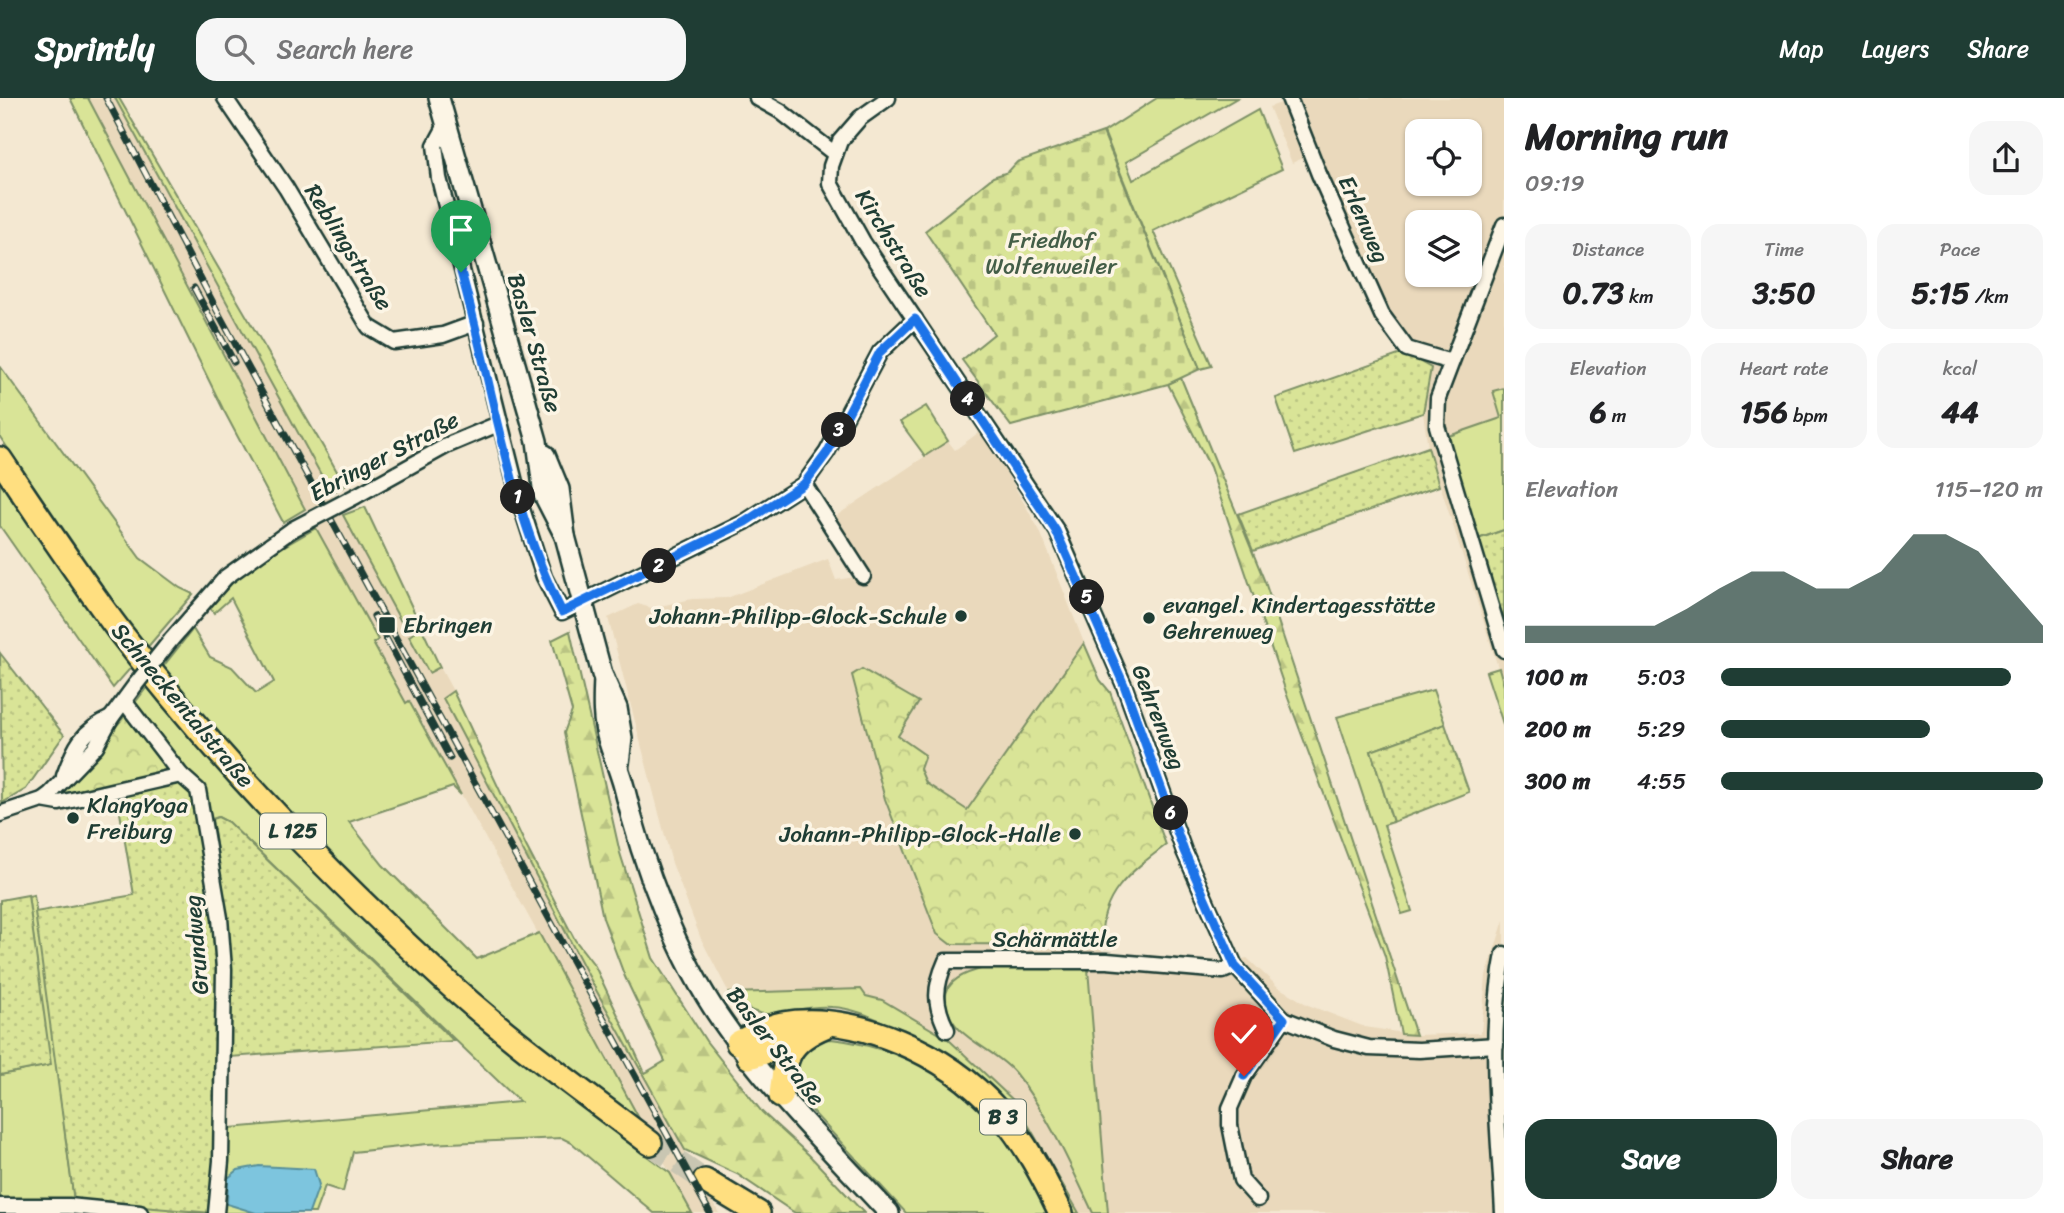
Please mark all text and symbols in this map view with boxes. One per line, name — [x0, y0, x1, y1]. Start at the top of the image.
search box — [196, 18, 686, 81]
text: Sprintly — [35, 20, 154, 78]
text: Search here — [276, 26, 413, 72]
text: Map — [1779, 28, 1824, 70]
text: Layers — [1862, 28, 1929, 70]
text: Share — [1967, 28, 2029, 70]
icon: search — [220, 30, 258, 68]
text: Morning run — [1525, 103, 1728, 170]
map controls — [1405, 119, 1482, 287]
button: locate — [1405, 119, 1482, 196]
button: share — [1969, 121, 2043, 195]
text: 09:19 — [1525, 163, 1585, 204]
street label: Erlenweg — [1326, 169, 1401, 270]
street label: Reblingstraße — [293, 175, 404, 319]
street label: Kirchstraße — [844, 180, 944, 306]
pin — [431, 200, 491, 272]
button: layers — [1405, 210, 1482, 287]
icon: arrive — [442, 211, 480, 249]
park label: Friedhof Wolfenweiler — [985, 220, 1118, 287]
text: Distance — [1572, 233, 1644, 266]
text: Time — [1764, 233, 1804, 266]
text: Pace — [1940, 233, 1980, 266]
text: 0.73 — [1562, 266, 1624, 320]
text: 3:50 — [1753, 266, 1815, 320]
text: 5:15 — [1911, 266, 1970, 320]
street label: Basler Straße — [495, 268, 574, 418]
text: km — [1624, 280, 1654, 313]
text: /km — [1970, 280, 2009, 313]
text: Elevation — [1570, 352, 1646, 385]
text: Heart rate — [1739, 352, 1829, 385]
text: kcal — [1943, 352, 1977, 385]
pin: 4 — [950, 382, 986, 416]
text: 4 — [962, 382, 973, 415]
text: 6 — [1590, 385, 1607, 439]
text: 156 — [1740, 385, 1788, 439]
text: 44 — [1941, 385, 1979, 439]
text: m — [1607, 399, 1626, 432]
text: bpm — [1788, 399, 1828, 432]
street label: Ebringer Straße — [302, 400, 467, 513]
pin: 3 — [822, 412, 856, 448]
text: 3 — [833, 413, 844, 446]
text: Elevation — [1525, 469, 1618, 510]
text: 115–120 m — [1935, 469, 2043, 510]
pin: 1 — [500, 480, 536, 514]
text: 1 — [513, 480, 522, 513]
pin: 2 — [642, 548, 676, 584]
text: 2 — [653, 549, 664, 582]
pin: 5 — [1070, 580, 1104, 614]
text: 5 — [1081, 580, 1092, 613]
place label: evangel. Kindertagesstätte Gehrenweg — [1163, 585, 1436, 652]
place label: Johann-Philipp-Glock-Schule — [649, 596, 947, 637]
place label: Ebringen — [403, 605, 493, 646]
marker: Johann-Philipp-Glock-Schule — [953, 608, 969, 624]
marker: evangel. Kindertagesstätte Gehrenweg — [1141, 610, 1157, 626]
street label: Schneckentalstraße — [101, 613, 265, 798]
marker: Ebringen — [377, 615, 397, 635]
text: 100 m — [1525, 657, 1588, 698]
text: 5:03 — [1637, 657, 1685, 698]
street label: Gehrenweg — [1120, 658, 1198, 776]
text: 200 m — [1525, 709, 1591, 750]
text: 5:29 — [1637, 709, 1685, 750]
text: 300 m — [1525, 761, 1590, 802]
text: 4:55 — [1637, 761, 1686, 802]
place label: KlangYoga Freiburg — [87, 785, 188, 852]
pin: 6 — [1154, 796, 1188, 830]
text: 6 — [1165, 796, 1176, 829]
marker: KlangYoga Freiburg — [65, 810, 81, 826]
road number: L 125 — [260, 814, 326, 848]
place label: Johann-Philipp-Glock-Halle — [778, 814, 1061, 855]
marker: Johann-Philipp-Glock-Halle — [1067, 826, 1083, 842]
street label: Grundweg — [172, 893, 221, 997]
street label: Schärmättle — [992, 919, 1118, 960]
street label: Basler Straße — [715, 977, 836, 1116]
pin — [1214, 1004, 1274, 1076]
icon: check — [1225, 1015, 1263, 1053]
road number: B 3 — [980, 1100, 1026, 1134]
button: Save — [1525, 1119, 1777, 1199]
button: Share — [1791, 1119, 2043, 1199]

